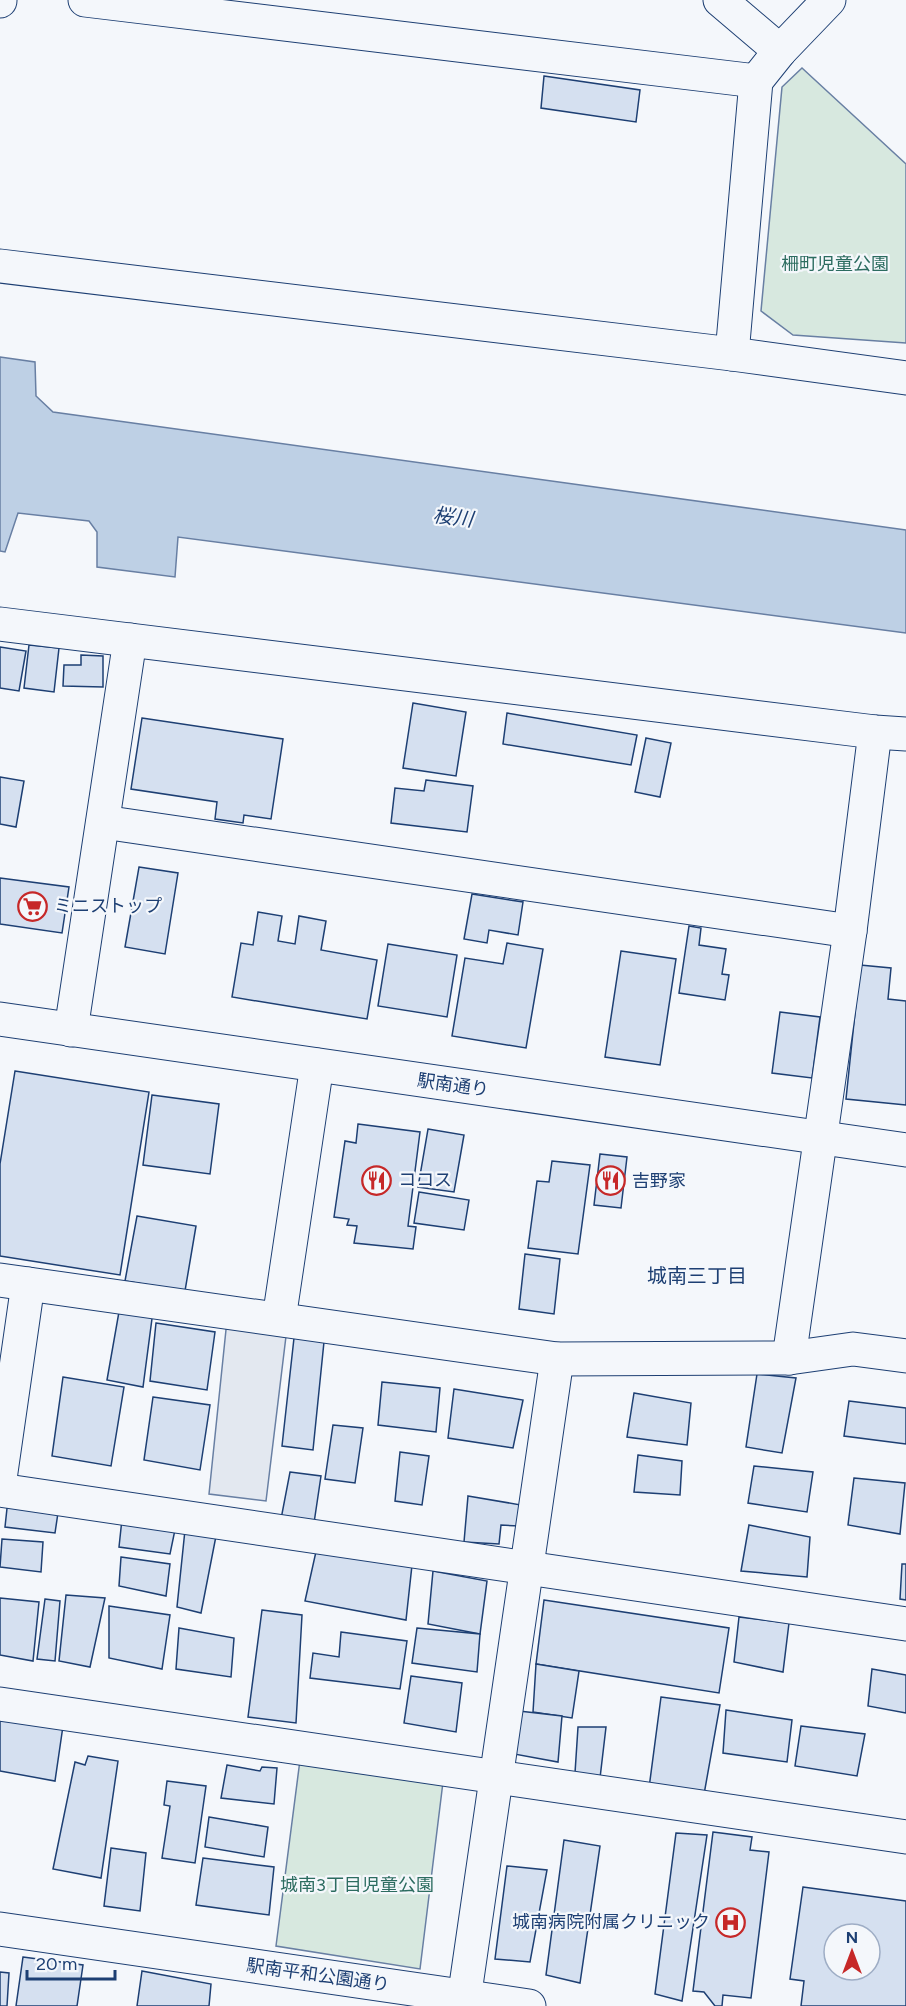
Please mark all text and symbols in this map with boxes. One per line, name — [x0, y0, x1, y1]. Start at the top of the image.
park label: 柵町児童公園 — [781, 253, 889, 275]
water label: 桜川 — [432, 503, 476, 532]
supermarket icon: ミニストップ — [17, 890, 49, 922]
place label: ミニストップ — [54, 895, 162, 917]
street label: 駅南通り — [416, 1069, 490, 1101]
restaurant icon: ココス — [361, 1164, 393, 1196]
restaurant icon: 吉野家 — [595, 1165, 627, 1197]
place label: ココス — [398, 1169, 452, 1191]
place label: 吉野家 — [632, 1170, 686, 1192]
district label: 城南三丁目 — [647, 1264, 747, 1288]
park label: 城南3丁目児童公園 — [280, 1874, 434, 1896]
hospital icon: 城南病院附属クリニック — [715, 1906, 747, 1938]
place label: 城南病院附属クリニック — [512, 1911, 710, 1933]
north arrow — [822, 1922, 882, 1982]
text: N — [846, 1928, 858, 1947]
scale bar — [27, 1943, 116, 1981]
text: 20 m — [36, 1953, 77, 1975]
street label: 駅南平和公園通り — [245, 1954, 391, 1996]

